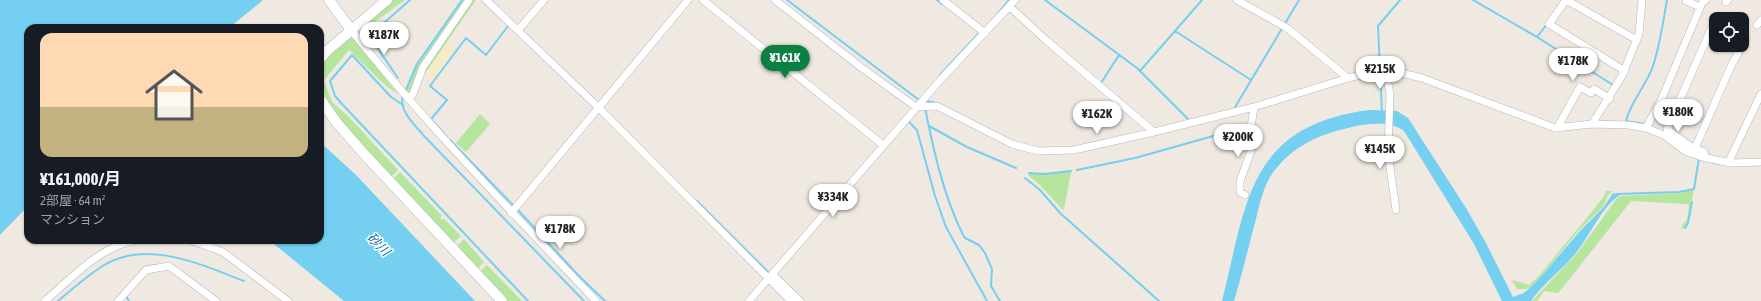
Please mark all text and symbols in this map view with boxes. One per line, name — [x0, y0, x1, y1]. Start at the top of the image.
map controls — [1709, 12, 1749, 52]
button: locate — [1709, 12, 1749, 52]
pin: ¥187K — [356, 22, 412, 56]
text: ¥187K — [369, 27, 399, 42]
pin: ¥161K — [757, 45, 813, 79]
pin: ¥178K — [1545, 48, 1601, 82]
text: ¥161K — [770, 50, 800, 65]
text: ¥178K — [1558, 53, 1588, 68]
pin: ¥215K — [1352, 56, 1408, 90]
icon: home — [138, 59, 210, 131]
text: ¥215K — [1365, 61, 1395, 76]
pin: ¥180K — [1650, 99, 1706, 133]
pin: ¥162K — [1069, 101, 1125, 135]
text: ¥180K — [1663, 104, 1693, 119]
text: ¥162K — [1082, 106, 1112, 121]
pin: ¥200K — [1210, 124, 1266, 158]
text: ¥200K — [1223, 129, 1253, 144]
pin: ¥145K — [1352, 136, 1408, 170]
text: ¥145K — [1365, 141, 1395, 156]
text: ¥161,000/月 — [40, 169, 121, 189]
pin: ¥334K — [805, 184, 861, 218]
text: ¥334K — [818, 189, 848, 204]
text: 2部屋 · 64 m² — [40, 193, 105, 208]
text: マンション — [40, 212, 105, 227]
pin: ¥178K — [532, 216, 588, 250]
text: ¥178K — [545, 221, 575, 236]
water label: 砂川 — [364, 230, 395, 260]

